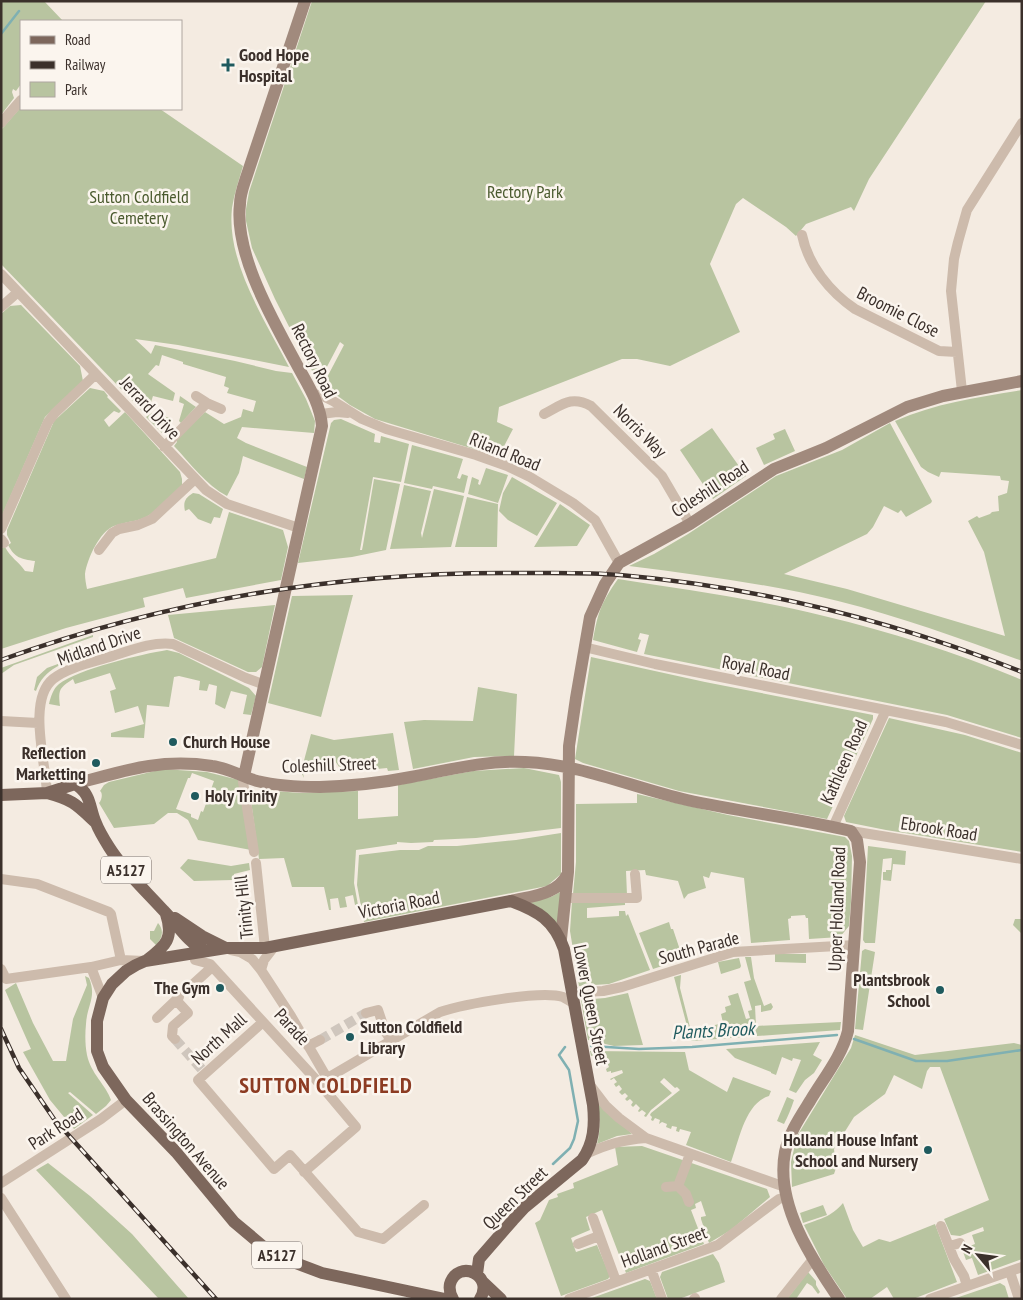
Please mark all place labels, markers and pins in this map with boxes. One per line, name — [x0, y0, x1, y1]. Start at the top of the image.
place label: Good Hope Hospital — [239, 43, 309, 87]
marker: Good Hope Hospital — [221, 58, 235, 72]
place label: Church House — [183, 730, 271, 753]
marker: Church House — [167, 736, 179, 748]
place label: Reflection Marketting — [16, 741, 86, 785]
marker: Reflection Marketting — [90, 757, 102, 769]
place label: Holy Trinity — [205, 784, 278, 807]
marker: Holy Trinity — [189, 790, 201, 802]
place label: Plantsbrook School — [853, 968, 931, 1012]
place label: The Gym — [154, 976, 210, 999]
marker: The Gym — [214, 982, 226, 994]
marker: Plantsbrook School — [934, 984, 946, 996]
place label: Sutton Coldfield Library — [360, 1015, 462, 1059]
marker: Sutton Coldfield Library — [344, 1031, 356, 1043]
place label: Holland House Infant School and Nursery — [783, 1128, 919, 1172]
marker: Holland House Infant School and Nursery — [922, 1144, 934, 1156]

